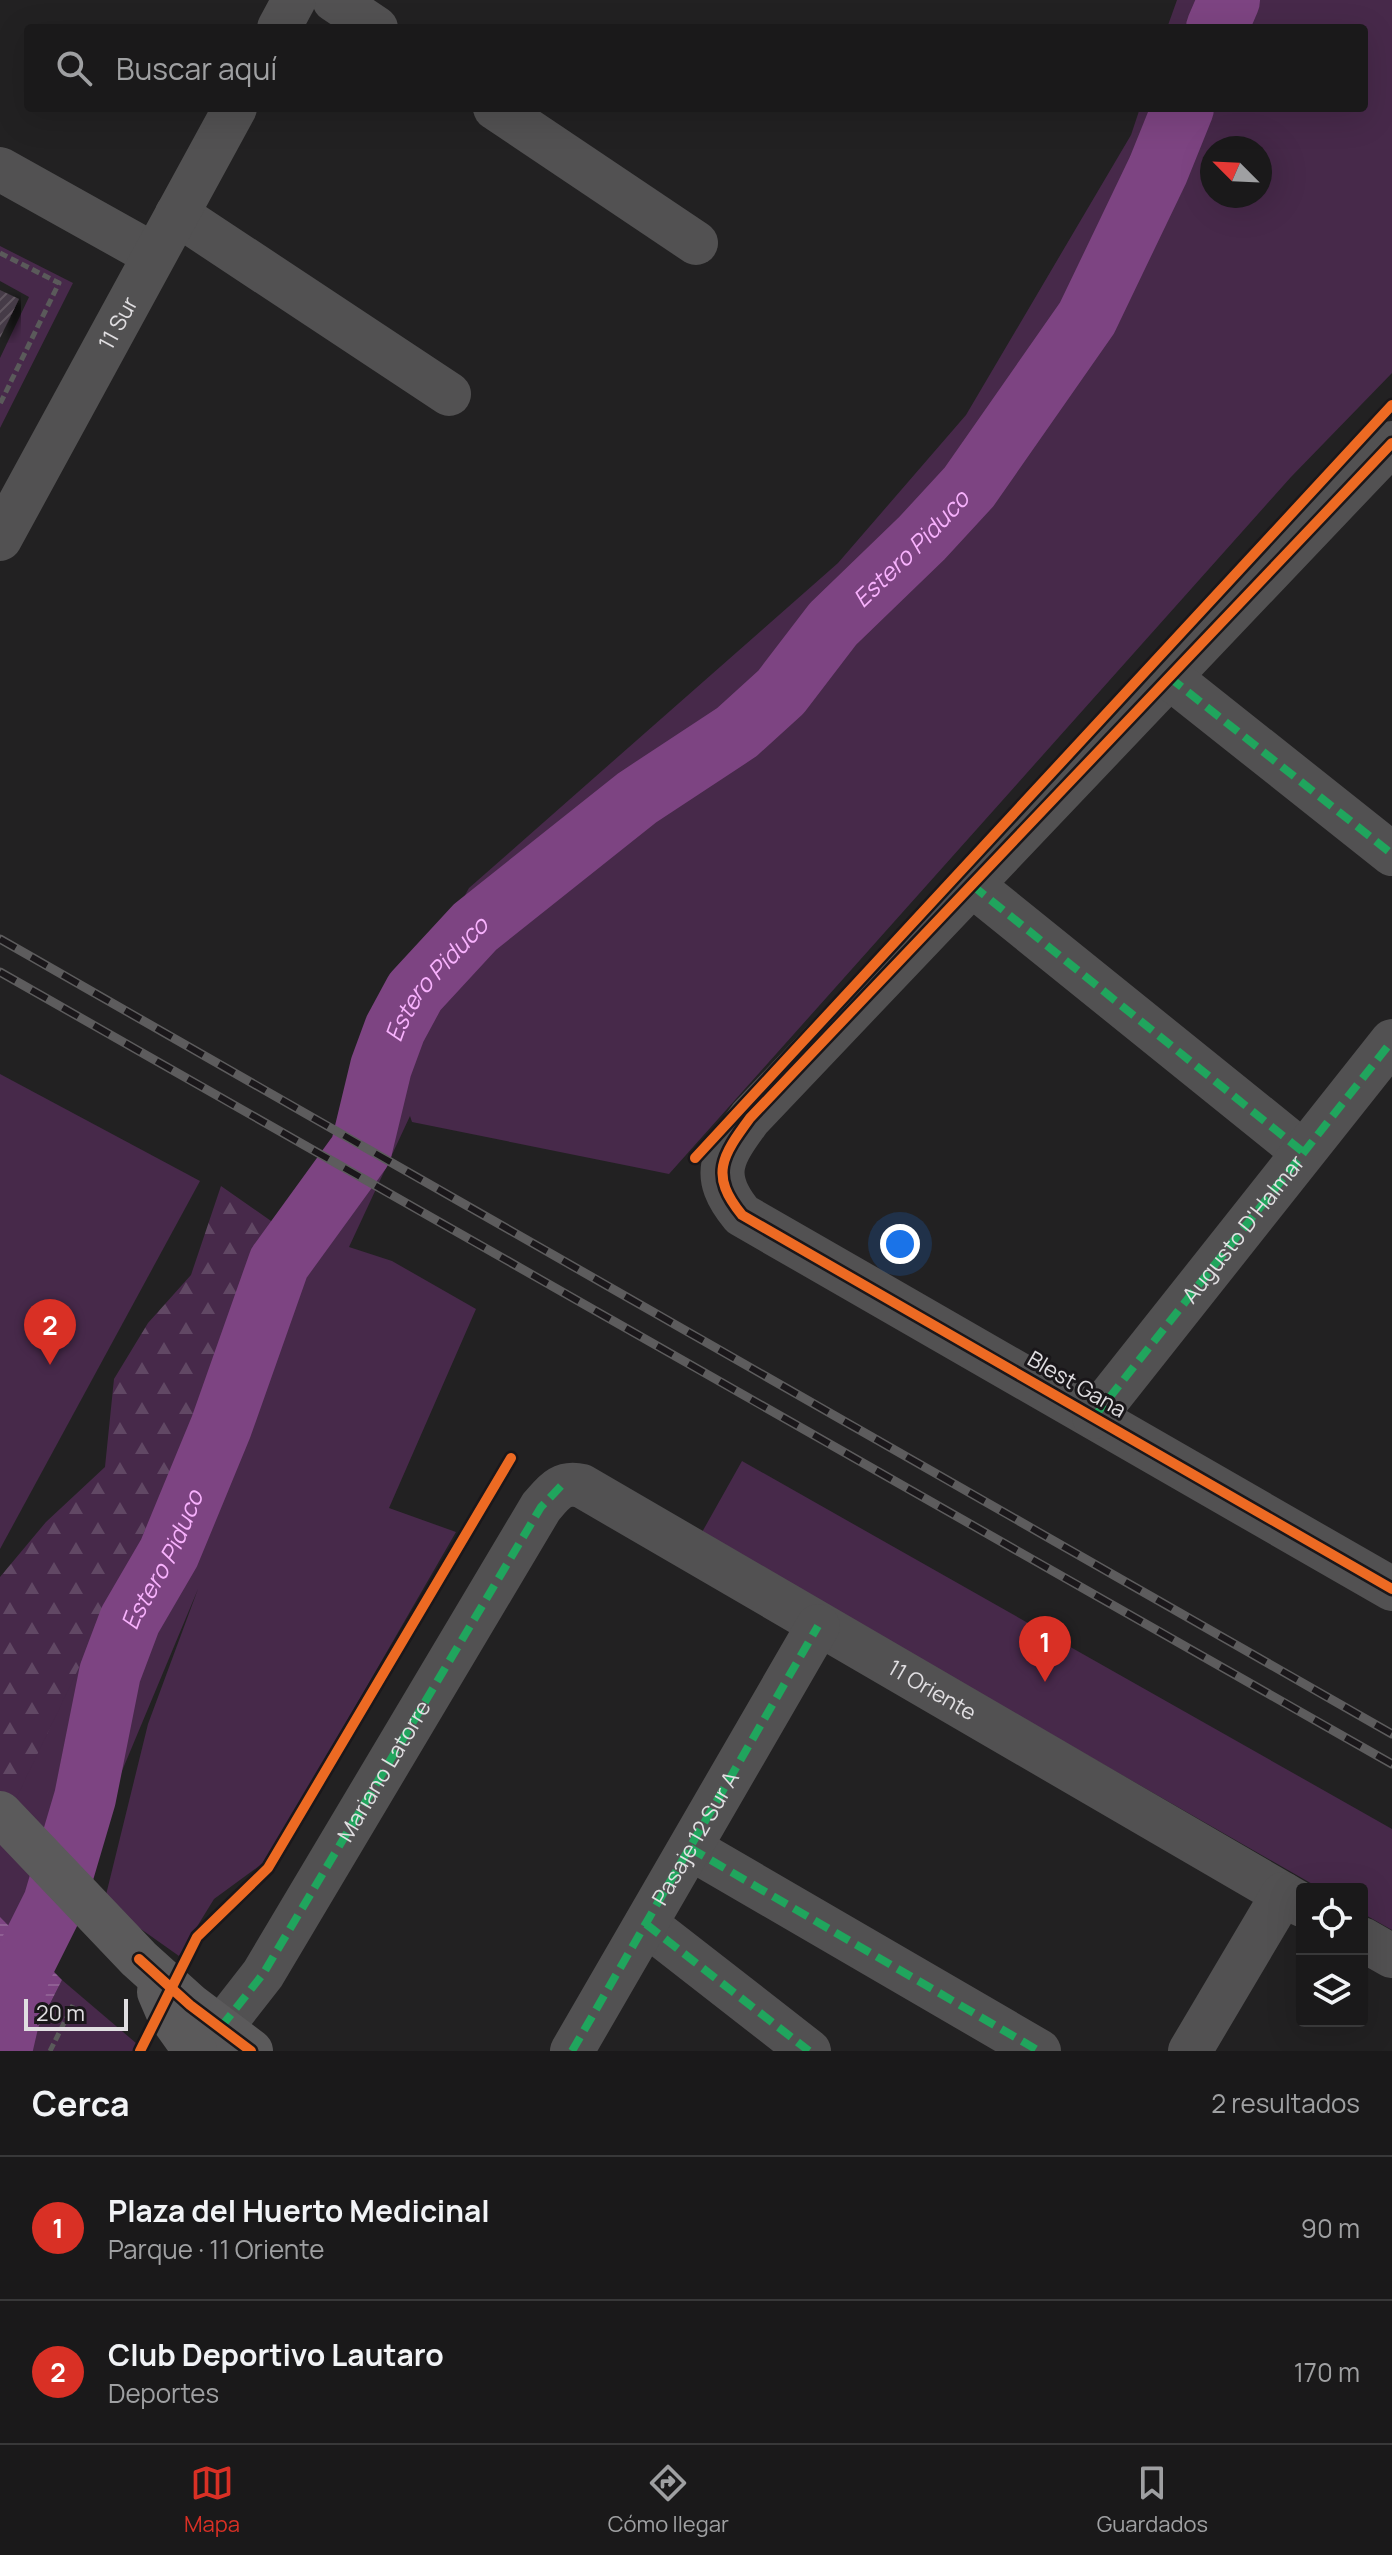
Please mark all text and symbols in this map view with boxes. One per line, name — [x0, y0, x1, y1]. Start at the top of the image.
search box — [24, 24, 1368, 112]
icon: search — [52, 46, 96, 90]
text: Buscar aquí — [116, 48, 277, 89]
north arrow — [1200, 136, 1272, 208]
street label: 11 Sur — [91, 291, 144, 355]
water label: Estero Piduco — [845, 481, 977, 614]
water label: Estero Piduco — [376, 906, 495, 1046]
street label: Augusto D'Halmar — [1175, 1149, 1311, 1309]
your location — [880, 1224, 920, 1264]
pin: 2 — [24, 1299, 76, 1365]
street label: Blest Gana — [1022, 1344, 1132, 1424]
water label: Estero Piduco — [112, 1483, 210, 1634]
pin: 1 — [1019, 1616, 1071, 1682]
street label: 11 Oriente — [883, 1652, 982, 1727]
street label: Mariano Latorre — [330, 1694, 438, 1847]
street label: Pasaje 12 Sur A — [645, 1766, 746, 1911]
map controls — [1296, 1883, 1368, 2027]
button: locate — [1296, 1883, 1368, 1955]
button: layers — [1296, 1955, 1368, 2027]
scale bar — [24, 1995, 128, 2031]
text: 20 m — [36, 1998, 85, 2028]
text: Cerca — [32, 2080, 130, 2126]
text: 2 resultados — [1211, 2085, 1360, 2121]
text: Plaza del Huerto Medicinal — [108, 2190, 490, 2231]
text: 1 — [52, 2210, 64, 2246]
text: 90 m — [1301, 2210, 1360, 2246]
text: Parque · 11 Oriente — [108, 2231, 324, 2267]
text: Club Deportivo Lautaro — [108, 2334, 444, 2375]
text: 2 — [50, 2354, 66, 2390]
text: 170 m — [1294, 2354, 1360, 2390]
text: Deportes — [108, 2375, 219, 2411]
tab: Mapa — [184, 2461, 240, 2539]
tab: Cómo llegar — [608, 2461, 729, 2539]
tab: Guardados — [1097, 2461, 1208, 2539]

